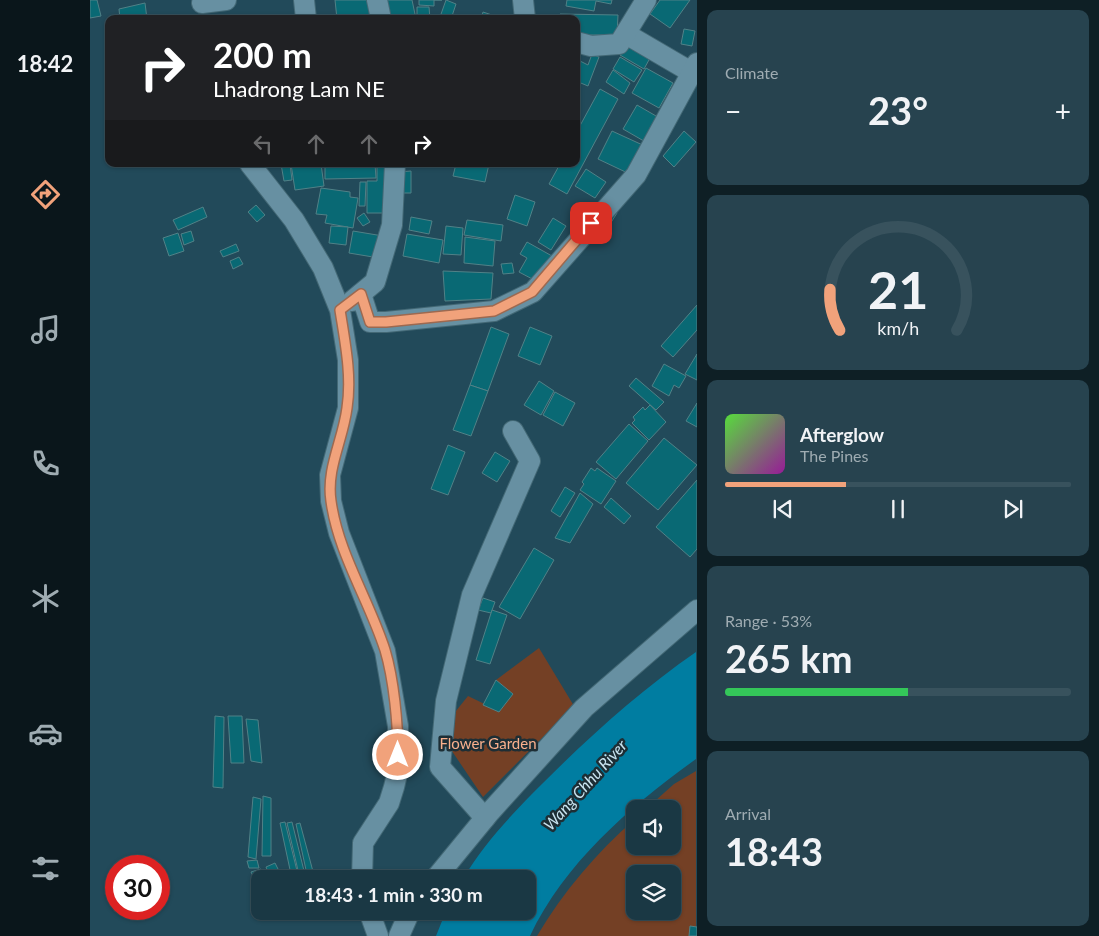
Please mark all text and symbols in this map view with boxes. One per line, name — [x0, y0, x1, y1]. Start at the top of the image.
text: 200 m — [213, 33, 312, 75]
icon: right — [130, 35, 195, 100]
text: 18:42 — [17, 50, 73, 77]
text: Climate — [725, 63, 778, 82]
text: Lhadrong Lam NE — [213, 75, 385, 102]
text: 23° — [868, 87, 928, 133]
text: − — [725, 94, 741, 128]
text: + — [1055, 94, 1071, 128]
icon: left — [249, 130, 277, 158]
icon: ahead — [302, 130, 330, 158]
icon: ahead — [355, 130, 383, 158]
icon: right — [408, 130, 436, 158]
icon: directions — [28, 177, 63, 212]
pin — [570, 202, 612, 244]
icon: arrive — [577, 209, 605, 237]
text: 21 — [868, 258, 928, 320]
icon: music — [28, 312, 63, 347]
text: km/h — [877, 317, 919, 339]
text: Afterglow — [800, 423, 884, 446]
icon: phone — [28, 446, 63, 481]
text: The Pines — [800, 446, 869, 465]
icon: previous — [769, 495, 797, 523]
icon: pause — [884, 495, 912, 523]
icon: next — [999, 495, 1027, 523]
icon: climate — [28, 581, 63, 616]
text: Range · 53% — [725, 611, 812, 630]
text: 265 km — [725, 635, 853, 681]
icon: car — [28, 716, 63, 751]
position arrow — [371, 728, 423, 780]
park label: Flower Garden — [439, 734, 537, 752]
water label: Wang Chhu River — [539, 735, 631, 834]
map controls — [626, 800, 681, 920]
button: sound — [626, 800, 681, 855]
text: Arrival — [725, 804, 771, 823]
text: 18:43 — [725, 828, 823, 874]
icon: filters — [28, 851, 63, 886]
speed limit sign: 30 — [105, 855, 170, 920]
button: layers — [626, 865, 681, 920]
text: 18:43 · 1 min · 330 m — [304, 883, 483, 906]

